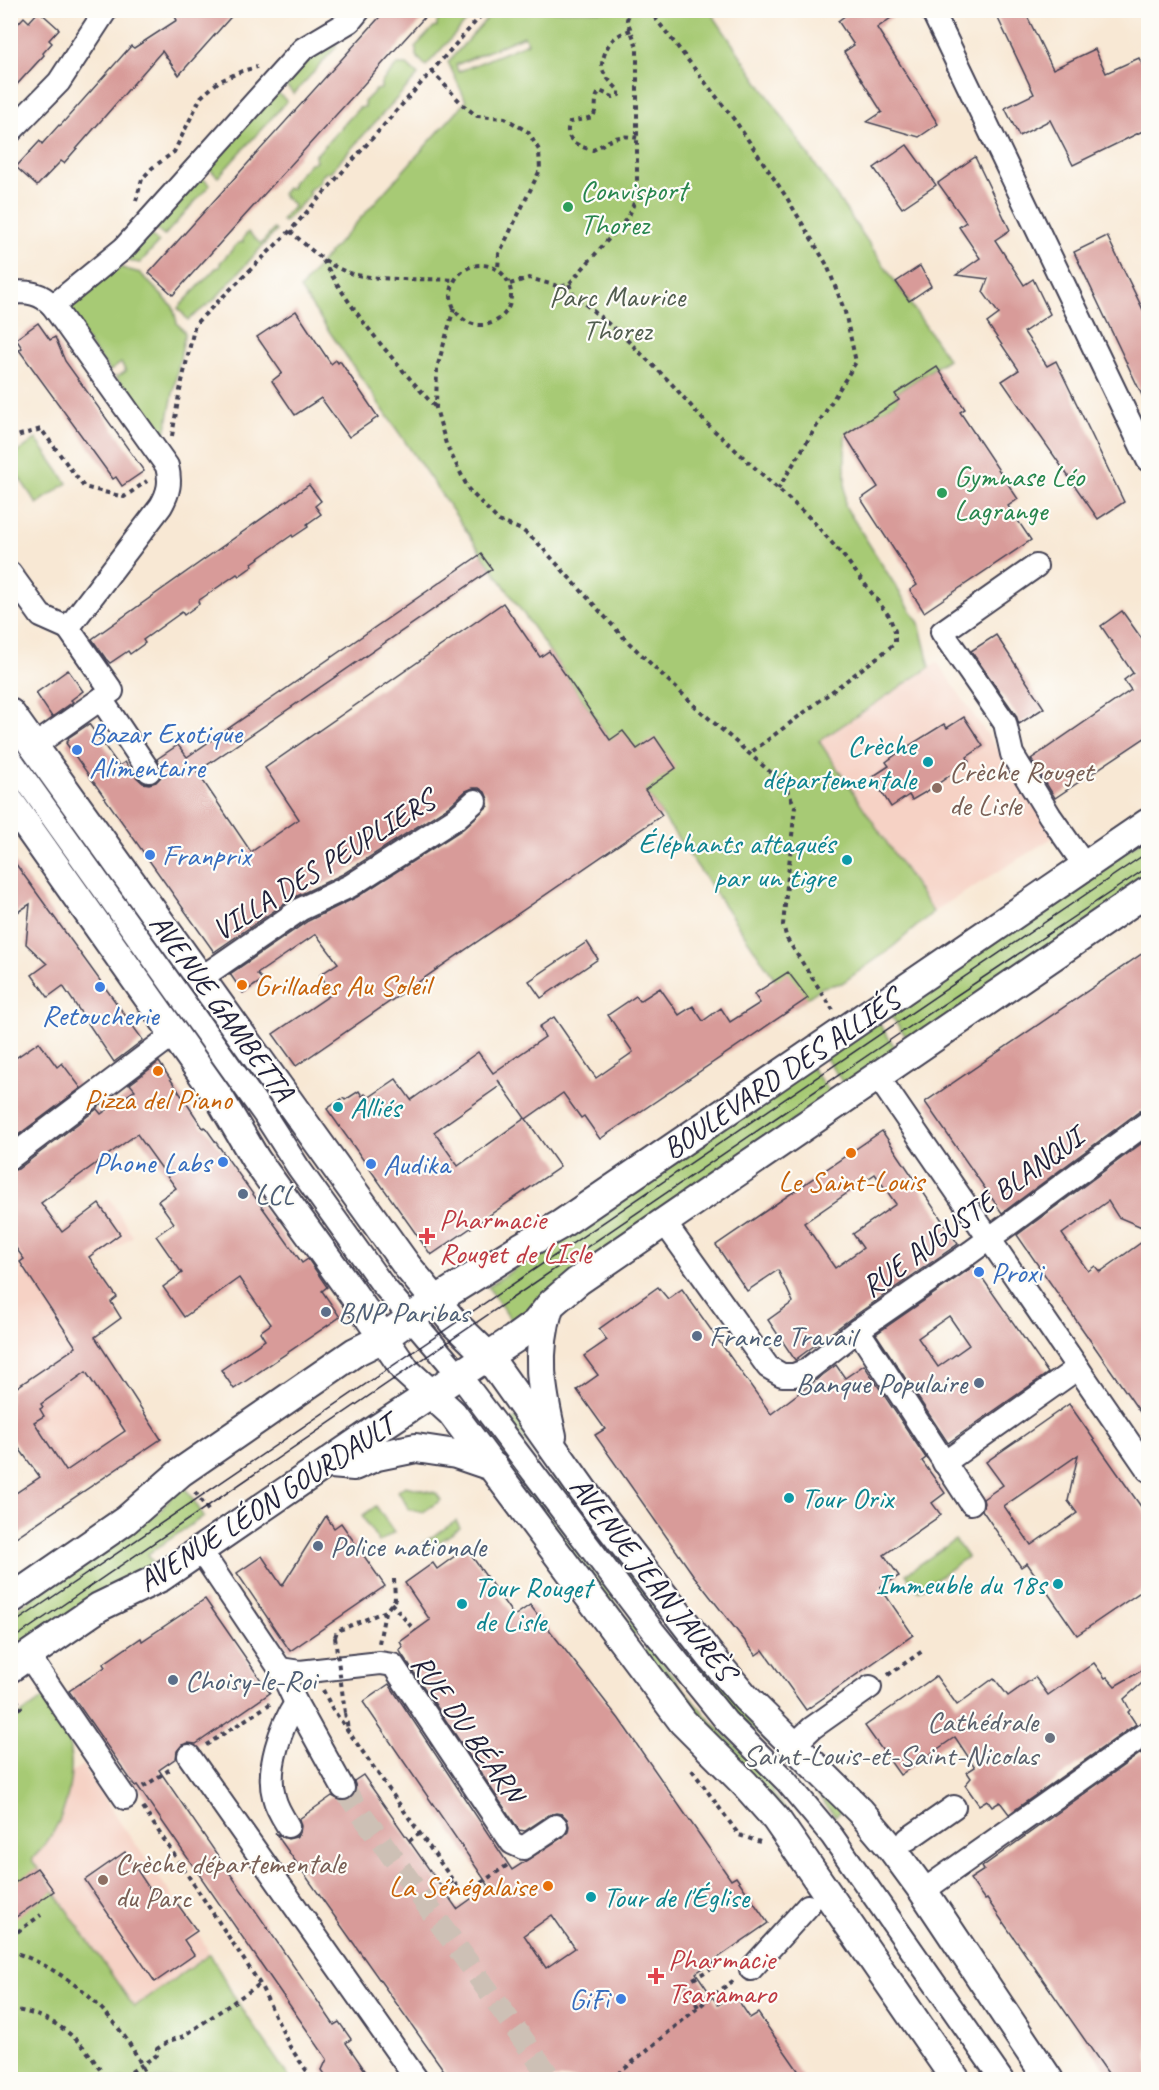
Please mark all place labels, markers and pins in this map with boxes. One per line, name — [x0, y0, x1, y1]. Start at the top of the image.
place label: Convisport Thorez — [580, 171, 691, 243]
marker: Convisport Thorez — [561, 200, 575, 214]
place label: Gymnase Léo Lagrange — [954, 457, 1086, 529]
marker: Gymnase Léo Lagrange — [935, 486, 949, 500]
place label: Bazar Exotique Alimentaire — [89, 714, 244, 786]
place label: Crèche départementale — [762, 726, 918, 798]
marker: Bazar Exotique Alimentaire — [70, 743, 84, 757]
place label: Crèche Rouget de Lisle — [949, 752, 1096, 824]
marker: Crèche départementale — [921, 755, 935, 769]
marker: Crèche Rouget de Lisle — [930, 781, 944, 795]
place label: Éléphants attaqués par un tigre — [638, 824, 838, 896]
place label: Franprix — [162, 836, 253, 874]
marker: Franprix — [143, 848, 157, 862]
marker: Éléphants attaqués par un tigre — [840, 853, 854, 867]
place label: Grillades Au Soleil — [254, 966, 435, 1004]
marker: Grillades Au Soleil — [235, 978, 249, 992]
marker: Retoucherie — [93, 980, 107, 994]
place label: Retoucherie — [41, 996, 161, 1034]
marker: Pizza del Piano — [151, 1064, 165, 1078]
place label: Pizza del Piano — [84, 1080, 233, 1118]
place label: Alliés — [350, 1088, 404, 1126]
marker: Alliés — [331, 1100, 345, 1114]
place label: Phone Labs — [93, 1143, 214, 1181]
place label: Audika — [383, 1145, 452, 1183]
marker: Le Saint-Louis — [844, 1146, 858, 1160]
marker: Phone Labs — [216, 1155, 230, 1169]
marker: Audika — [364, 1157, 378, 1171]
place label: Le Saint-Louis — [778, 1162, 927, 1200]
place label: LCL — [255, 1175, 295, 1213]
marker: LCL — [236, 1187, 250, 1201]
place label: Pharmacie Rouget de LIsle — [439, 1200, 593, 1272]
marker: Pharmacie Rouget de LIsle — [420, 1229, 434, 1243]
place label: Proxi — [991, 1253, 1046, 1291]
marker: Proxi — [972, 1265, 986, 1279]
place label: BNP Paribas — [338, 1293, 472, 1331]
marker: BNP Paribas — [319, 1305, 333, 1319]
place label: France Travail — [709, 1317, 861, 1355]
marker: France Travail — [690, 1329, 704, 1343]
place label: Banque Populaire — [796, 1364, 969, 1402]
marker: Banque Populaire — [972, 1376, 986, 1390]
place label: Tour Orix — [801, 1479, 896, 1517]
marker: Tour Orix — [782, 1491, 796, 1505]
place label: Police nationale — [330, 1527, 488, 1565]
marker: Police nationale — [311, 1539, 325, 1553]
place label: Immeuble du 18s — [875, 1565, 1049, 1603]
place label: Tour Rouget de Lisle — [474, 1568, 596, 1640]
marker: Immeuble du 18s — [1051, 1577, 1065, 1591]
marker: Tour Rouget de Lisle — [455, 1597, 469, 1611]
place label: Choisy-le-Roi — [185, 1661, 320, 1699]
marker: Choisy-le-Roi — [166, 1673, 180, 1687]
place label: Cathédrale Saint-Louis-et-Saint-Nicolas — [743, 1702, 1041, 1774]
marker: Cathédrale Saint-Louis-et-Saint-Nicolas — [1043, 1731, 1057, 1745]
place label: Crèche départementale du Parc — [115, 1844, 348, 1916]
place label: La Sénégalaise — [389, 1867, 538, 1905]
marker: Crèche départementale du Parc — [96, 1873, 110, 1887]
place label: Tour de l'Église — [603, 1878, 751, 1916]
marker: La Sénégalaise — [541, 1879, 555, 1893]
marker: Tour de l'Église — [584, 1890, 598, 1904]
place label: Pharmacie Tsaramaro — [668, 1940, 777, 2012]
marker: Pharmacie Tsaramaro — [649, 1969, 663, 1983]
place label: GiFi — [569, 1980, 612, 2018]
marker: GiFi — [614, 1992, 628, 2006]

